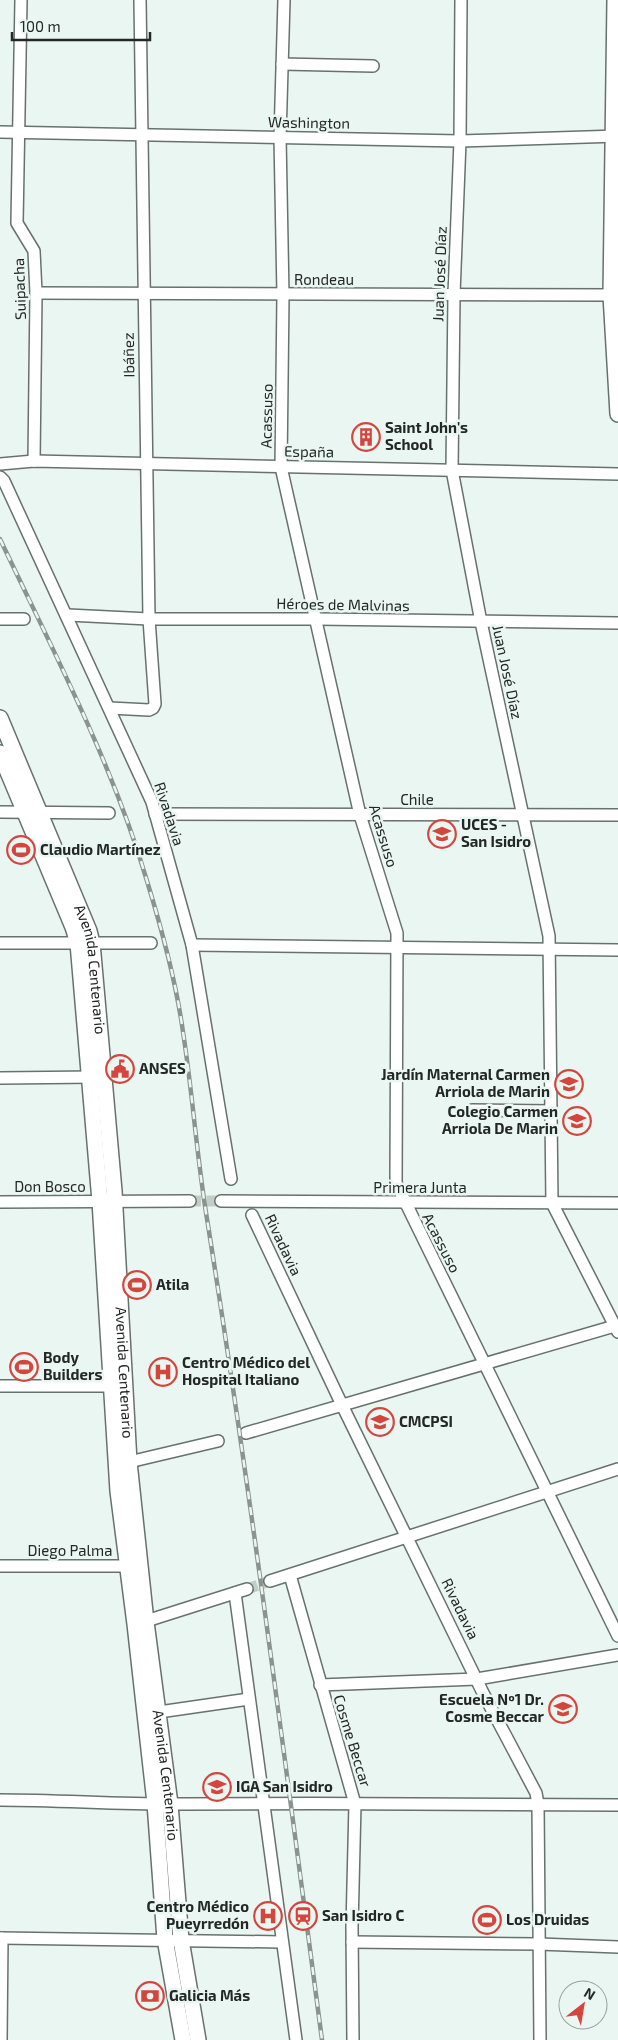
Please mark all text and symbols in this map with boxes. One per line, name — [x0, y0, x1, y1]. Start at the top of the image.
scale bar — [12, 10, 150, 42]
text: 100 m — [20, 17, 61, 35]
street label: Washington — [268, 112, 350, 132]
street label: Juan José Díaz — [428, 226, 450, 322]
street label: Suipacha — [9, 258, 29, 320]
street label: Rondeau — [294, 270, 354, 288]
street label: Ibáñez — [119, 332, 137, 378]
street label: Acassuso — [256, 383, 276, 449]
place label: Saint John's School — [385, 418, 468, 453]
building icon: Saint John's School — [351, 422, 381, 452]
street label: España — [284, 442, 334, 460]
street label: Héroes de Malvinas — [276, 594, 410, 614]
street label: Juan José Díaz — [489, 623, 527, 721]
street label: Rivadavia — [151, 780, 189, 848]
street label: Chile — [400, 790, 434, 808]
street label: Acassuso — [366, 802, 402, 869]
place label: UCES - San Isidro — [461, 815, 531, 850]
school or university icon: UCES - San Isidro — [427, 819, 457, 849]
sports icon: Claudio Martínez — [6, 835, 36, 865]
place label: Claudio Martínez — [40, 840, 161, 858]
street label: Avenida Centenario — [71, 901, 110, 1035]
public building icon: ANSES — [105, 1054, 135, 1084]
place label: ANSES — [139, 1059, 186, 1077]
place label: Jardín Maternal Carmen Arriola de Marin — [381, 1065, 550, 1100]
school or university icon: Jardín Maternal Carmen Arriola de Marin — [554, 1069, 584, 1099]
place label: Colegio Carmen Arriola De Marin — [442, 1102, 558, 1137]
school or university icon: Colegio Carmen Arriola De Marin — [562, 1106, 592, 1136]
street label: Don Bosco — [14, 1177, 86, 1195]
street label: Primera Junta — [373, 1178, 467, 1196]
street label: Acassuso — [419, 1210, 465, 1276]
street label: Rivadavia — [262, 1211, 306, 1278]
sports icon: Atila — [122, 1270, 152, 1300]
place label: Atila — [156, 1275, 189, 1293]
street label: Avenida Centenario — [112, 1306, 138, 1439]
place label: Body Builders — [43, 1348, 102, 1383]
sports icon: Body Builders — [9, 1352, 39, 1382]
place label: Centro Médico del Hospital Italiano — [182, 1353, 310, 1388]
hospital icon: Centro Médico del Hospital Italiano — [148, 1357, 178, 1387]
school or university icon: CMCPSI — [365, 1407, 395, 1437]
place label: CMCPSI — [399, 1412, 453, 1430]
street label: Diego Palma — [28, 1541, 112, 1559]
street label: Rivadavia — [438, 1575, 483, 1642]
place label: Escuela Nº1 Dr. Cosme Beccar — [439, 1690, 545, 1725]
street label: Cosme Beccar — [330, 1692, 376, 1789]
school or university icon: Escuela Nº1 Dr. Cosme Beccar — [548, 1694, 578, 1724]
street label: Avenida Centenario — [150, 1708, 183, 1841]
school or university icon: IGA San Isidro — [202, 1772, 232, 1802]
place label: IGA San Isidro — [236, 1777, 333, 1795]
place label: Centro Médico Pueyrredón — [147, 1897, 249, 1933]
hospital icon: Centro Médico Pueyrredón — [253, 1901, 283, 1931]
station icon: San Isidro C — [288, 1901, 318, 1931]
sports icon: Los Druidas — [472, 1905, 502, 1935]
place label: San Isidro C — [322, 1906, 404, 1924]
place label: Los Druidas — [506, 1910, 589, 1928]
north arrow — [558, 1980, 608, 2030]
bank icon: Galicia Más — [135, 1981, 165, 2011]
text: N — [581, 1984, 599, 2003]
place label: Galicia Más — [169, 1986, 250, 2004]

